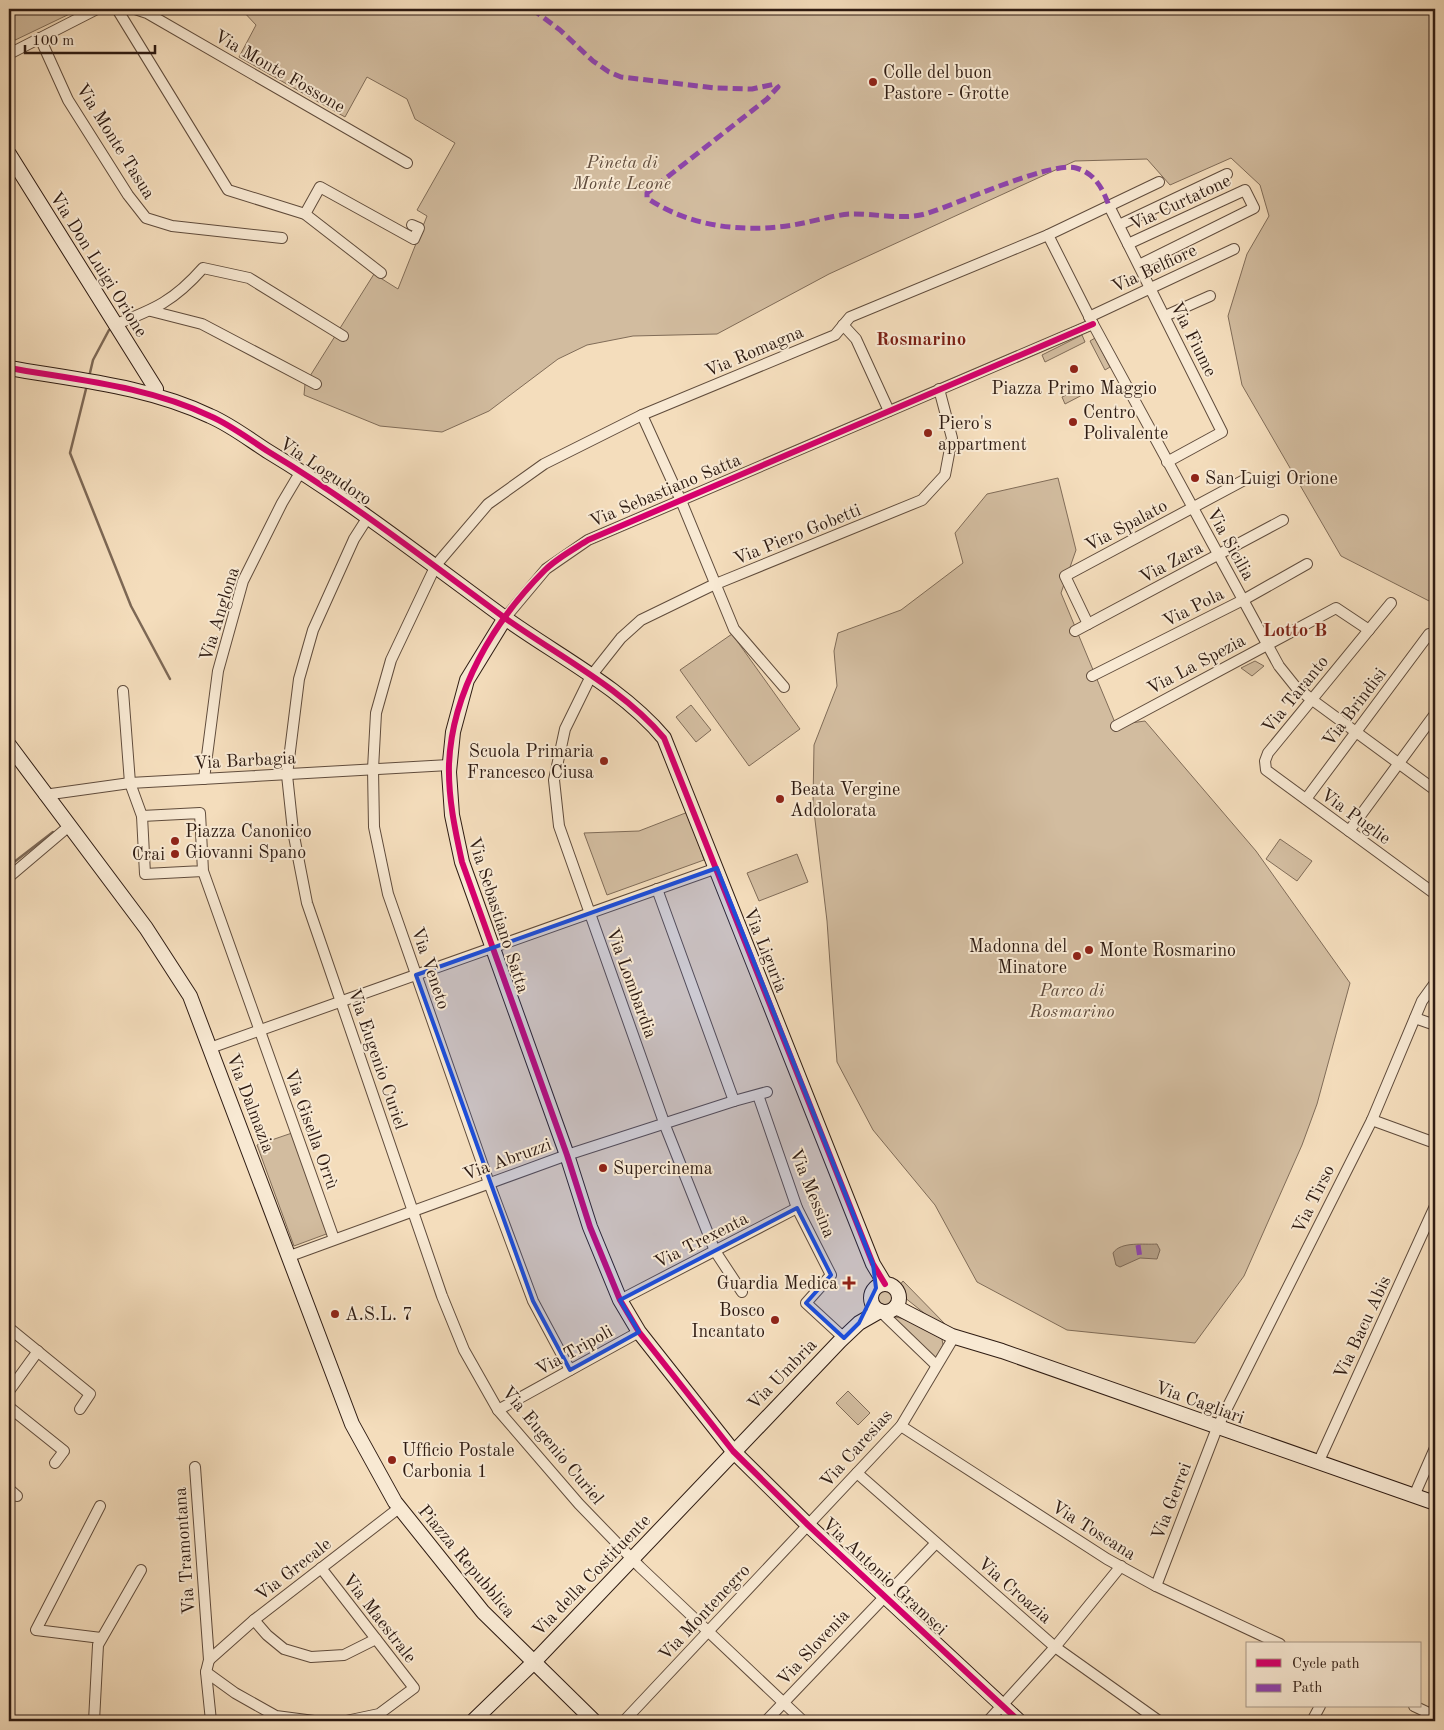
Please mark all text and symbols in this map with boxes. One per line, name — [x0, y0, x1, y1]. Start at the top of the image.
scale bar — [25, 22, 155, 54]
street label: Via Monte Fossone — [211, 27, 348, 117]
text: 100 m — [32, 34, 74, 49]
place label: Colle del buon Pastore - Grotte — [883, 64, 1009, 103]
marker: Colle del buon Pastore - Grotte — [867, 76, 879, 88]
street label: Via Monte Tasua — [72, 81, 158, 203]
park label: Pineta di Monte Leone — [572, 154, 671, 193]
street label: Via Curtatone — [1127, 172, 1234, 234]
street label: Via Don Luigi Orione — [46, 189, 150, 340]
street label: Via Belfiore — [1109, 241, 1200, 296]
street label: Via Fiume — [1167, 299, 1220, 380]
street label: Via Romagna — [702, 323, 806, 381]
district label: Rosmarino — [876, 331, 966, 350]
marker: Piazza Primo Maggio — [1068, 363, 1080, 375]
place label: Piazza Primo Maggio — [991, 380, 1157, 398]
place label: Centro Polivalente — [1083, 404, 1168, 443]
place label: Piero's appartment — [938, 415, 1027, 454]
marker: Centro Polivalente — [1067, 416, 1079, 428]
marker: Piero's appartment — [922, 427, 934, 439]
street label: Via Logudoro — [276, 434, 375, 509]
street label: Via Sebastiano Satta — [587, 451, 744, 531]
place label: San Luigi Orione — [1205, 470, 1338, 488]
marker: San Luigi Orione — [1189, 472, 1201, 484]
street label: Via Spalato — [1082, 497, 1171, 555]
street label: Via Piero Gobetti — [731, 501, 864, 569]
street label: Via Sicilia — [1203, 505, 1257, 584]
street label: Via Zara — [1137, 539, 1206, 587]
street label: Via Anglona — [197, 565, 243, 664]
street label: Via Pola — [1160, 585, 1227, 631]
district label: Lotto B — [1263, 622, 1327, 641]
street label: Via La Spezia — [1144, 631, 1249, 698]
street label: Via Taranto — [1259, 652, 1332, 737]
street label: Via Brindisi — [1320, 665, 1390, 750]
place label: Scuola Primaria Francesco Ciusa — [467, 743, 594, 782]
street label: Via Barbagia — [194, 749, 297, 773]
marker: Scuola Primaria Francesco Ciusa — [598, 755, 610, 767]
place label: Beata Vergine Addolorata — [790, 781, 900, 820]
street label: Via Puglie — [1317, 786, 1394, 848]
marker: Beata Vergine Addolorata — [774, 793, 786, 805]
place label: Piazza Canonico Giovanni Spano — [185, 823, 312, 862]
marker: Piazza Canonico Giovanni Spano — [169, 835, 181, 847]
street label: Via Sebastiano Satta — [464, 835, 532, 995]
place label: Crai — [132, 846, 165, 864]
marker: Crai — [169, 848, 181, 860]
street label: Via Liguria — [740, 906, 790, 995]
street label: Via Veneto — [408, 925, 453, 1012]
street label: Via Lombardia — [603, 926, 659, 1041]
place label: Madonna del Minatore — [969, 938, 1067, 977]
place label: Monte Rosmarino — [1099, 942, 1236, 960]
marker: Monte Rosmarino — [1083, 944, 1095, 956]
marker: Madonna del Minatore — [1071, 950, 1083, 962]
park label: Parco di Rosmarino — [1028, 982, 1115, 1021]
street label: Via Eugenio Curiel — [345, 987, 410, 1132]
street label: Via Dalmazia — [223, 1051, 277, 1155]
street label: Via Gisella Orrù — [281, 1067, 341, 1192]
street label: Via Abruzzi — [461, 1136, 554, 1184]
street label: Via Messina — [786, 1146, 838, 1241]
place label: Supercinema — [613, 1160, 713, 1178]
marker: Supercinema — [597, 1162, 609, 1174]
street label: Via Tirso — [1290, 1162, 1338, 1237]
street label: Via Trexenta — [652, 1210, 751, 1272]
street label: Via Bacu Abis — [1331, 1273, 1395, 1382]
place label: Guardia Medica — [717, 1275, 838, 1293]
marker: Guardia Medica — [842, 1276, 856, 1290]
place label: Bosco Incantato — [691, 1302, 765, 1341]
place label: A.S.L. 7 — [345, 1306, 413, 1324]
marker: A.S.L. 7 — [329, 1308, 341, 1320]
marker: Bosco Incantato — [769, 1314, 781, 1326]
street label: Via Tripoli — [533, 1322, 616, 1379]
street label: Via Umbria — [745, 1336, 821, 1414]
street label: Via Cagliari — [1153, 1379, 1247, 1427]
street label: Via Eugenio Curiel — [498, 1383, 607, 1508]
street label: Via Caresias — [817, 1406, 896, 1491]
place label: Ufficio Postale Carbonia 1 — [402, 1442, 515, 1481]
marker: Ufficio Postale Carbonia 1 — [386, 1454, 398, 1466]
street label: Via Gerrei — [1149, 1460, 1195, 1542]
street label: Via Tramontana — [172, 1486, 198, 1615]
street label: Via Toscana — [1048, 1498, 1139, 1564]
street label: Piazza Repubblica — [414, 1502, 518, 1621]
street label: Via della Costituente — [529, 1511, 654, 1640]
street label: Via Antonio Gramsci — [819, 1515, 950, 1639]
street label: Via Grecale — [252, 1535, 335, 1605]
street label: Via Croazia — [974, 1554, 1055, 1627]
street label: Via Montenegro — [656, 1561, 754, 1664]
street label: Via Maestrale — [339, 1571, 419, 1667]
street label: Via Slovenia — [774, 1606, 853, 1689]
legend — [1246, 1642, 1422, 1708]
text: Cycle path — [1292, 1657, 1360, 1672]
text: Path — [1292, 1681, 1322, 1696]

